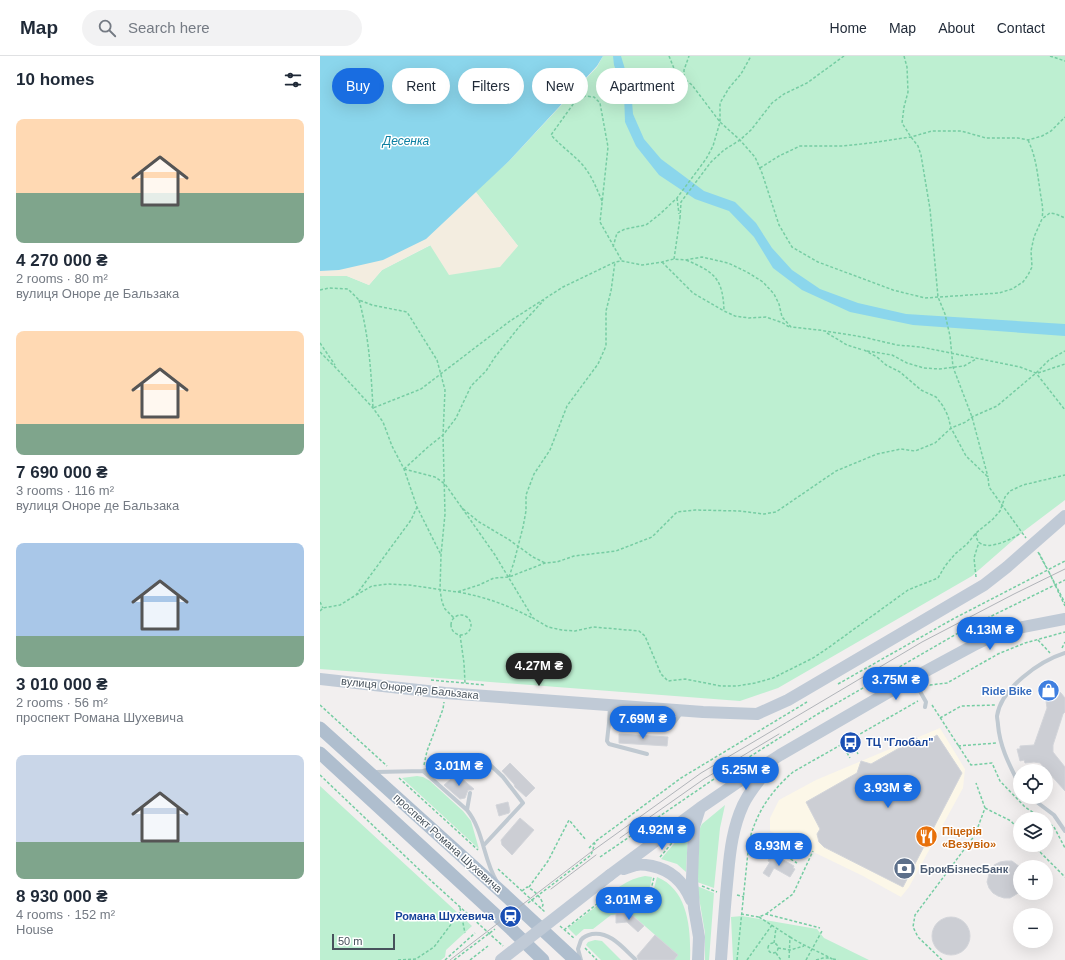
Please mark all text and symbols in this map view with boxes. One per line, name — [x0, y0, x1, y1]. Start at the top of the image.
search box — [82, 10, 362, 46]
text: Map — [20, 17, 58, 38]
icon: search — [96, 17, 118, 39]
text: Search here — [128, 19, 210, 36]
text: Home — [830, 20, 867, 36]
text: Map — [889, 20, 916, 36]
text: About — [938, 20, 975, 36]
text: Contact — [997, 20, 1045, 36]
chip: Buy — [332, 68, 384, 104]
chip: Rent — [392, 68, 450, 104]
chip: Filters — [458, 68, 524, 104]
chip: New — [532, 68, 588, 104]
chip: Apartment — [596, 68, 688, 104]
icon: filters — [282, 69, 304, 91]
text: 10 homes — [16, 70, 94, 89]
water label: Десенка — [381, 134, 430, 148]
icon: home — [124, 145, 196, 217]
text: 4 270 000 ₴ — [16, 251, 108, 270]
text: 2 rooms · 80 m² — [16, 271, 108, 286]
text: вулиця Оноре де Бальзака — [16, 286, 179, 301]
icon: home — [124, 357, 196, 429]
text: 7 690 000 ₴ — [16, 463, 108, 482]
text: 3 rooms · 116 m² — [16, 483, 114, 498]
text: вулиця Оноре де Бальзака — [16, 498, 179, 513]
icon: home — [124, 569, 196, 641]
pin: 4.13M ₴ — [953, 617, 1027, 651]
text: 4.13M ₴ — [966, 622, 1014, 637]
pin: 4.27M ₴ — [502, 653, 576, 687]
text: 4.27M ₴ — [515, 658, 563, 673]
pin: 3.75M ₴ — [859, 667, 933, 701]
text: 3.75M ₴ — [872, 672, 920, 687]
text: 3 010 000 ₴ — [16, 675, 108, 694]
street label: вулиця Оноре де Бальзака — [341, 675, 480, 701]
shop icon: Ride Bike — [1035, 678, 1061, 704]
place label: Ride Bike — [982, 685, 1032, 697]
text: 2 rooms · 56 m² — [16, 695, 108, 710]
pin: 7.69M ₴ — [606, 706, 680, 740]
text: проспект Романа Шухевича — [16, 710, 183, 725]
text: 7.69M ₴ — [619, 711, 667, 726]
bus stop icon: ТЦ "Глобал" — [837, 729, 863, 755]
place label: ТЦ "Глобал" — [866, 736, 933, 748]
pin: 3.01M ₴ — [422, 753, 496, 787]
pin: 5.25M ₴ — [709, 757, 783, 791]
text: 3.01M ₴ — [435, 758, 483, 773]
text: 5.25M ₴ — [722, 762, 770, 777]
map controls — [1013, 764, 1053, 948]
button: locate — [1013, 764, 1053, 804]
pin: 3.93M ₴ — [851, 775, 925, 809]
text: 3.93M ₴ — [864, 780, 912, 795]
icon: home — [124, 781, 196, 853]
street label: проспект Романа Шухевича — [391, 791, 505, 895]
button: layers — [1013, 812, 1053, 852]
pin: 4.92M ₴ — [625, 817, 699, 851]
text: 4.92M ₴ — [638, 822, 686, 837]
restaurant icon: Піцерія «Везувіо» — [913, 824, 939, 850]
place label: Піцерія «Везувіо» — [942, 825, 996, 850]
pin: 8.93M ₴ — [742, 833, 816, 867]
text: 8.93M ₴ — [755, 838, 803, 853]
bank icon: БрокБізнесБанк — [891, 856, 917, 882]
button: + — [1013, 860, 1053, 900]
place label: БрокБізнесБанк — [920, 863, 1009, 875]
text: 8 930 000 ₴ — [16, 887, 108, 906]
pin: 3.01M ₴ — [592, 887, 666, 921]
text: 3.01M ₴ — [605, 892, 653, 907]
station icon: Романа Шухевича — [497, 903, 523, 929]
text: 4 rooms · 152 m² — [16, 907, 115, 922]
button: − — [1013, 908, 1053, 948]
place label: Романа Шухевича — [395, 910, 495, 922]
text: House — [16, 922, 54, 937]
scale bar — [332, 932, 395, 951]
text: 50 m — [338, 935, 362, 947]

